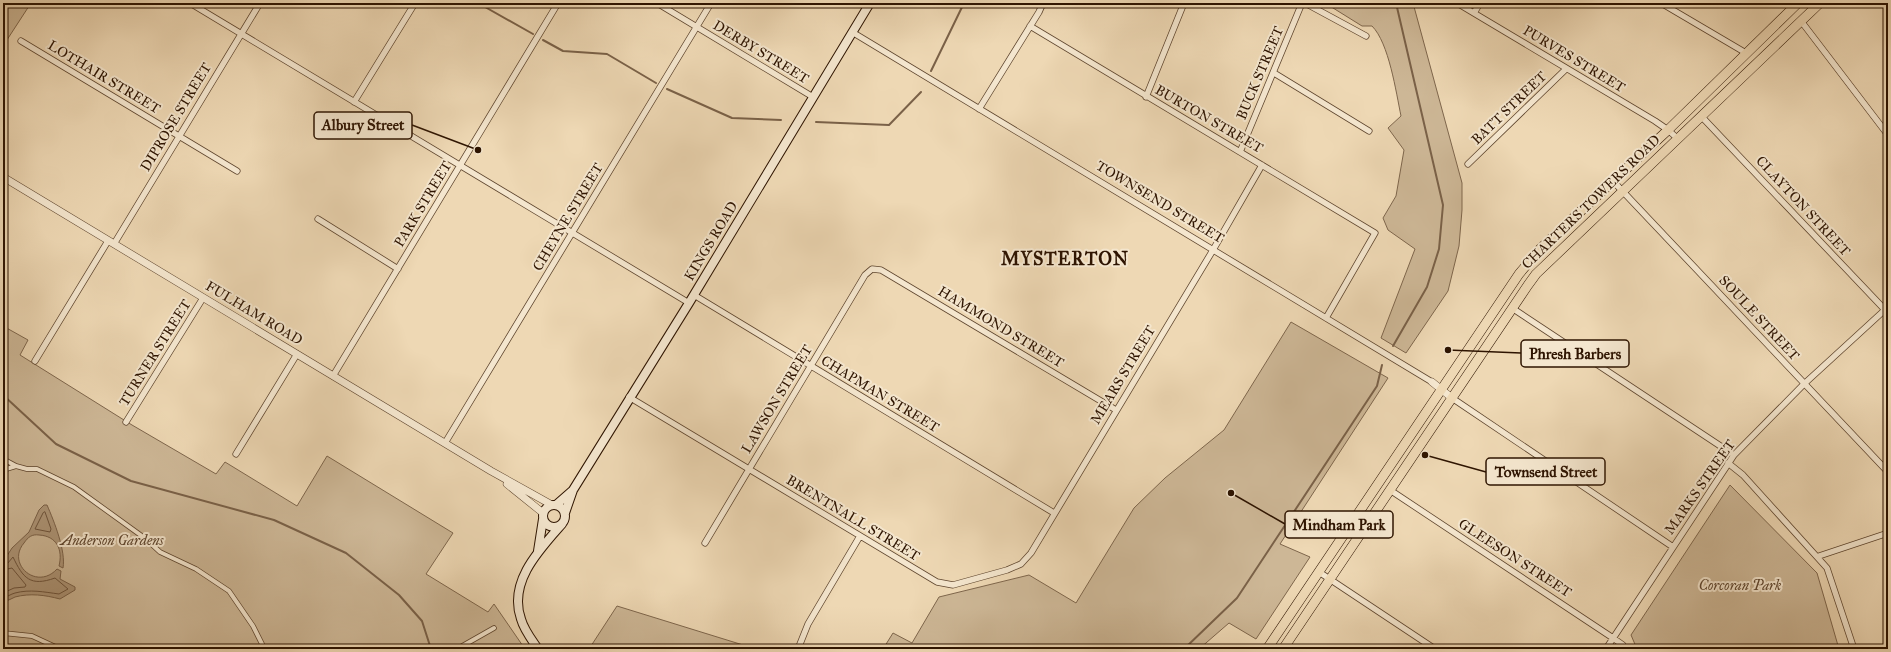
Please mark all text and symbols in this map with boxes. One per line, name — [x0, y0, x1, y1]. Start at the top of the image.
street label: DERBY STREET — [710, 17, 812, 88]
street label: PURVES STREET — [1520, 22, 1628, 96]
street label: BUCK STREET — [1233, 23, 1287, 122]
street label: LOTHAIR STREET — [45, 37, 164, 117]
street label: DIPROSE STREET — [137, 59, 215, 174]
street label: BATT STREET — [1468, 68, 1550, 148]
street label: BURTON STREET — [1152, 81, 1266, 157]
callout: Albury Street — [314, 112, 412, 139]
text: Albury Street — [321, 116, 405, 135]
street label: CHARTERS TOWERS ROAD — [1518, 131, 1664, 273]
street label: CLAYTON STREET — [1752, 152, 1854, 260]
street label: TOWNSEND STREET — [1093, 157, 1227, 247]
street label: PARK STREET — [391, 158, 455, 250]
street label: CHEYNE STREET — [529, 160, 607, 274]
street label: KINGS ROAD — [681, 198, 741, 284]
district label: MYSTERTON — [1001, 248, 1129, 270]
street label: SOULE STREET — [1715, 272, 1803, 364]
street label: FULHAM ROAD — [202, 277, 306, 349]
street label: HAMMOND STREET — [935, 283, 1067, 372]
street label: TURNER STREET — [115, 296, 195, 409]
street label: MEARS STREET — [1087, 322, 1159, 427]
callout: Phresh Barbers — [1521, 340, 1629, 367]
street label: LAWSON STREET — [738, 341, 816, 456]
text: Phresh Barbers — [1529, 345, 1622, 363]
street label: CHAPMAN STREET — [818, 352, 943, 436]
street label: MARKS STREET — [1661, 436, 1739, 538]
callout: Townsend Street — [1486, 458, 1605, 485]
text: Townsend Street — [1494, 463, 1598, 481]
street label: BRENTNALL STREET — [783, 471, 923, 565]
callout: Mindham Park — [1285, 511, 1393, 538]
street label: GLEESON STREET — [1455, 515, 1575, 601]
text: Mindham Park — [1293, 516, 1386, 534]
park label: Anderson Gardens — [58, 532, 164, 549]
park label: Corcoran Park — [1699, 577, 1782, 594]

